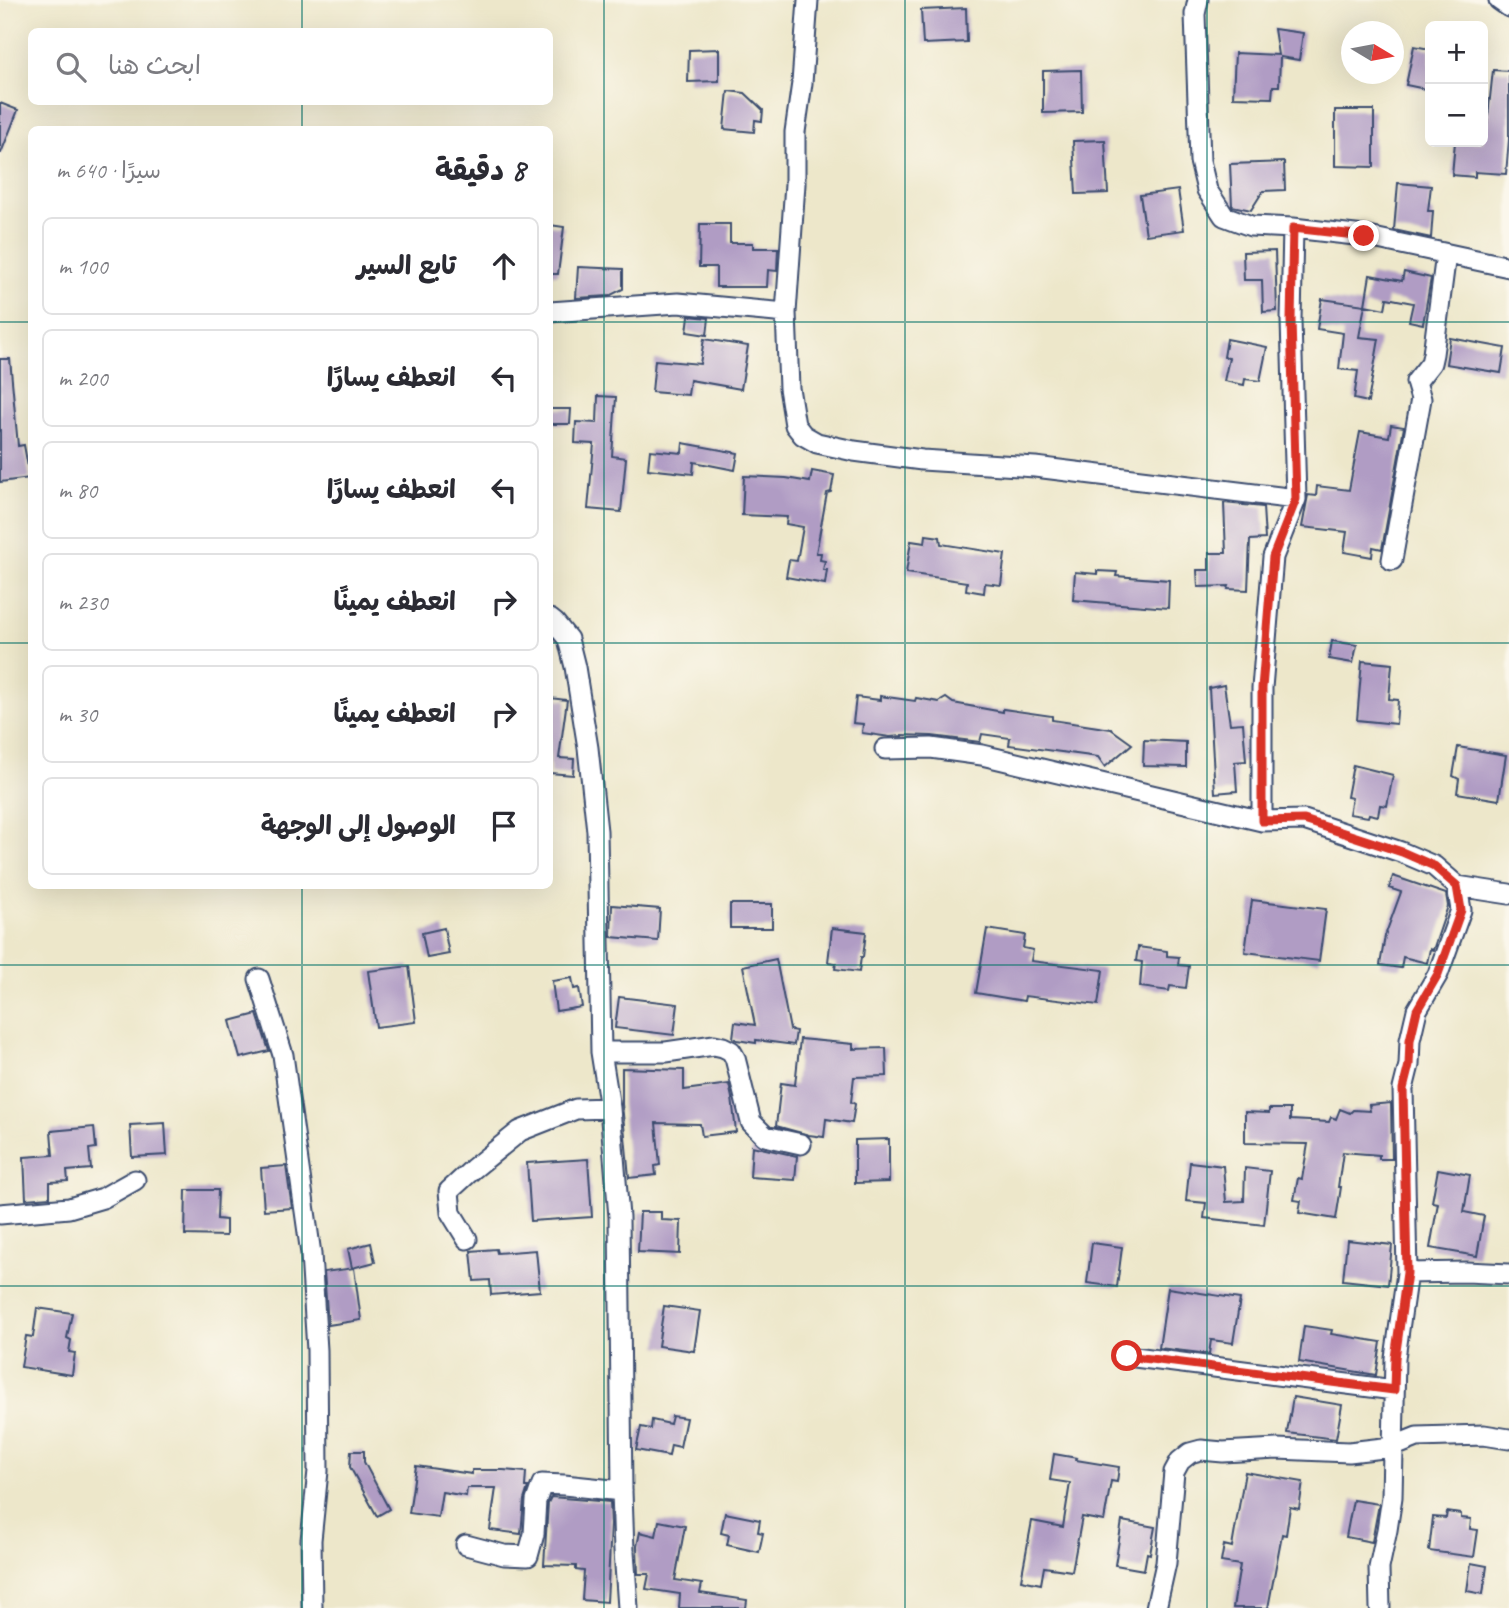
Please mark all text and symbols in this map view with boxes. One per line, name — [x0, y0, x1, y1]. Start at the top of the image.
north arrow — [1341, 21, 1404, 84]
map controls — [1425, 21, 1488, 147]
button: + — [1425, 21, 1488, 84]
search box — [28, 28, 553, 105]
icon: search — [52, 48, 90, 86]
text: ابحث هنا — [108, 49, 201, 82]
button: − — [1425, 84, 1488, 147]
text: 8 دقيقة — [435, 151, 525, 189]
text: سيرًا · 640 m — [56, 156, 161, 185]
route end — [1348, 220, 1379, 251]
icon: ahead — [485, 247, 523, 285]
text: تابع السير — [357, 249, 456, 282]
text: 100 m — [58, 252, 108, 281]
icon: left — [485, 359, 523, 397]
text: انعطف يسارًا — [327, 361, 456, 394]
text: 200 m — [58, 364, 108, 393]
icon: left — [485, 471, 523, 509]
text: انعطف يسارًا — [327, 473, 456, 506]
text: 80 m — [58, 476, 97, 505]
icon: right — [485, 583, 523, 621]
text: انعطف يمينًا — [334, 585, 456, 618]
text: 230 m — [58, 588, 108, 617]
icon: right — [485, 695, 523, 733]
text: انعطف يمينًا — [334, 697, 456, 730]
text: 30 m — [58, 700, 97, 729]
icon: arrive — [485, 807, 523, 845]
text: الوصول إلى الوجهة — [261, 809, 456, 842]
route start — [1111, 1340, 1142, 1371]

